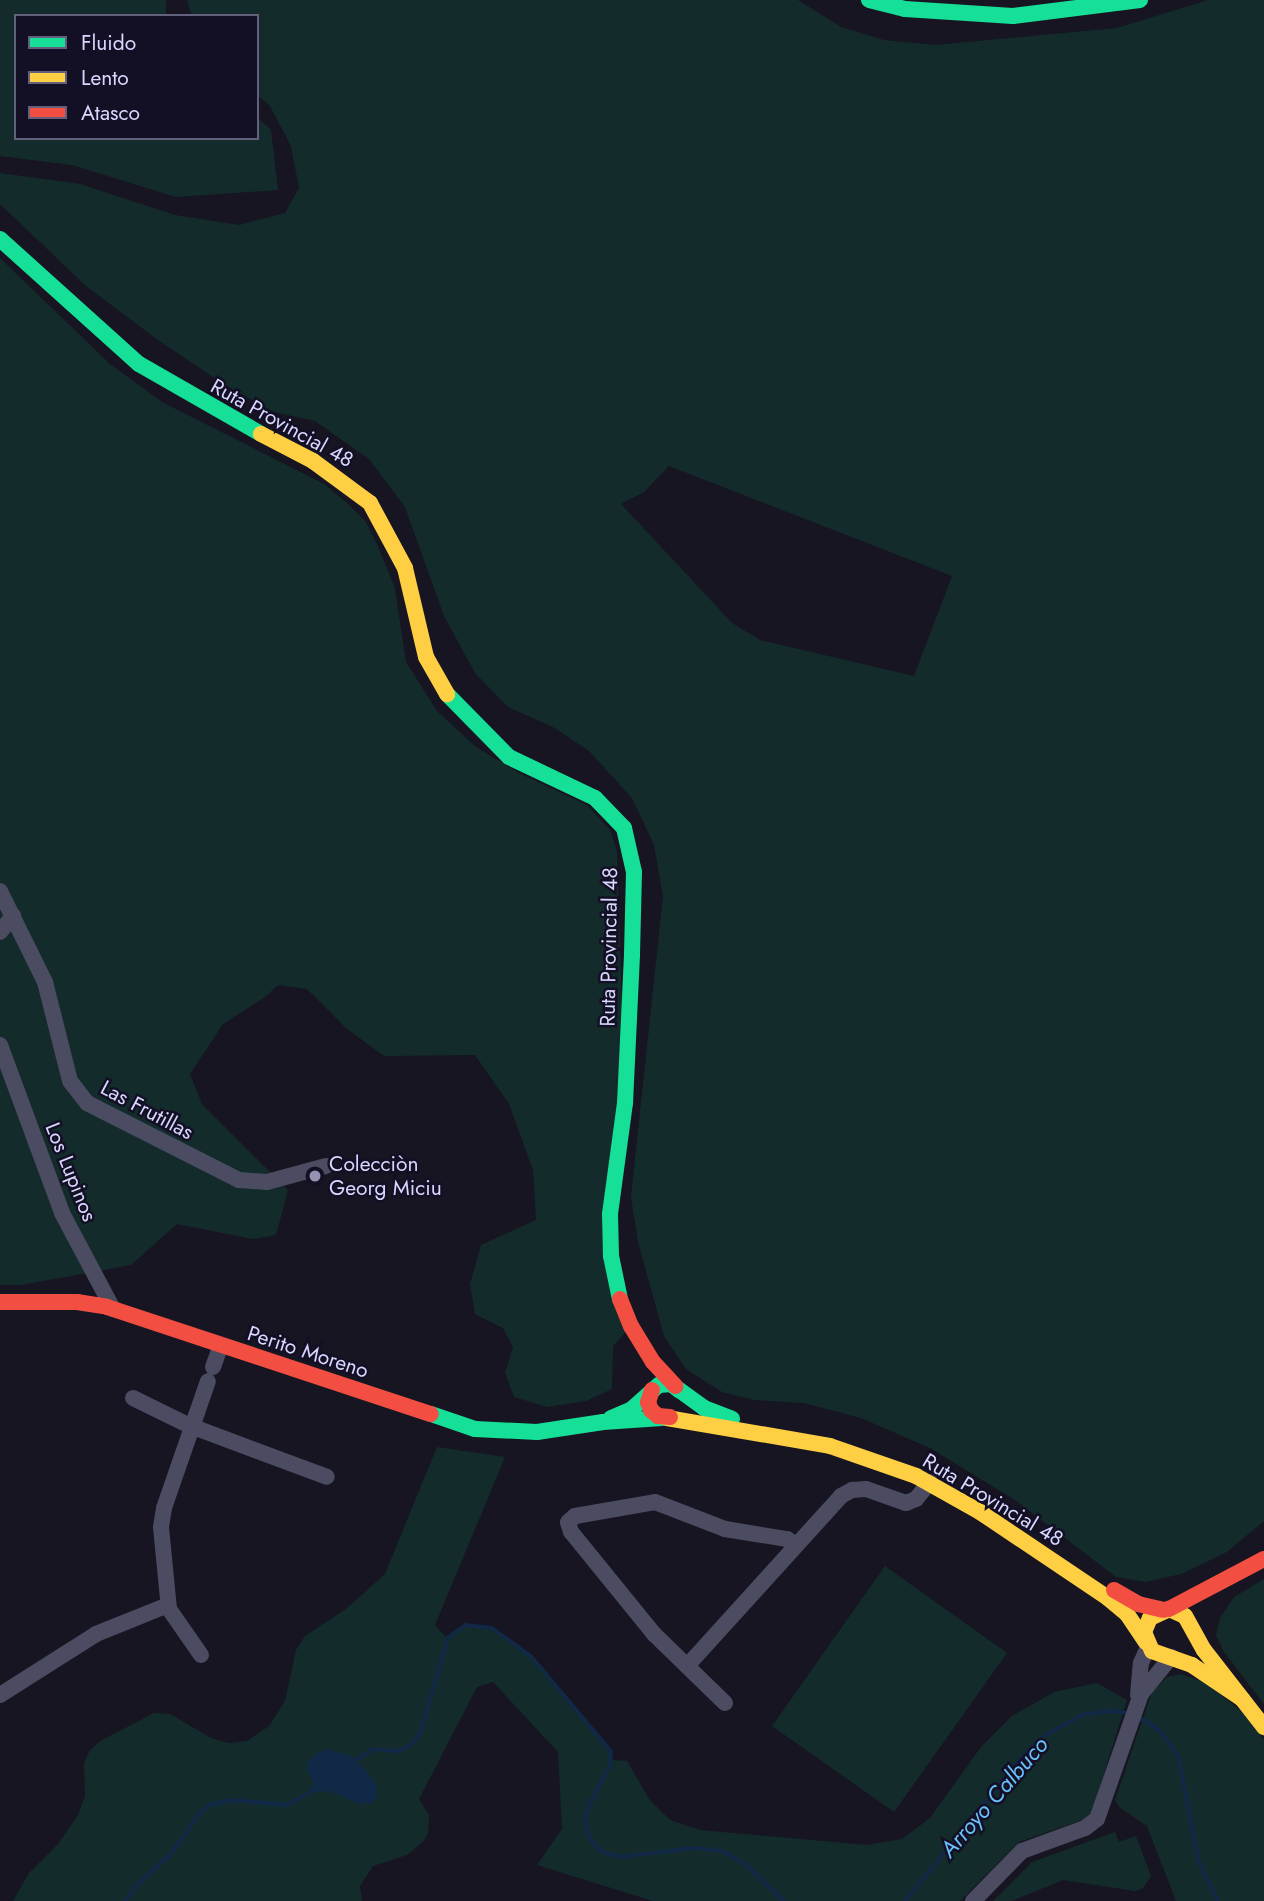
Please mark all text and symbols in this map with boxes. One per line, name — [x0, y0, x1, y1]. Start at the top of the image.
legend — [14, 14, 259, 140]
text: Fluido — [81, 28, 136, 58]
text: Lento — [81, 63, 129, 93]
text: Atasco — [81, 98, 140, 128]
street label: Ruta Provincial 48 — [206, 373, 358, 473]
street label: Ruta Provincial 48 — [595, 867, 623, 1027]
street label: Las Frutillas — [96, 1075, 198, 1145]
street label: Los Lupinos — [40, 1119, 102, 1225]
place label: Colecciòn Georg Miciu — [329, 1151, 442, 1201]
marker: Colecciòn Georg Miciu — [307, 1168, 323, 1184]
street label: Perito Moreno — [244, 1321, 372, 1383]
street label: Ruta Provincial 48 — [918, 1448, 1068, 1552]
water label: Arroyo Calbuco — [934, 1731, 1054, 1863]

